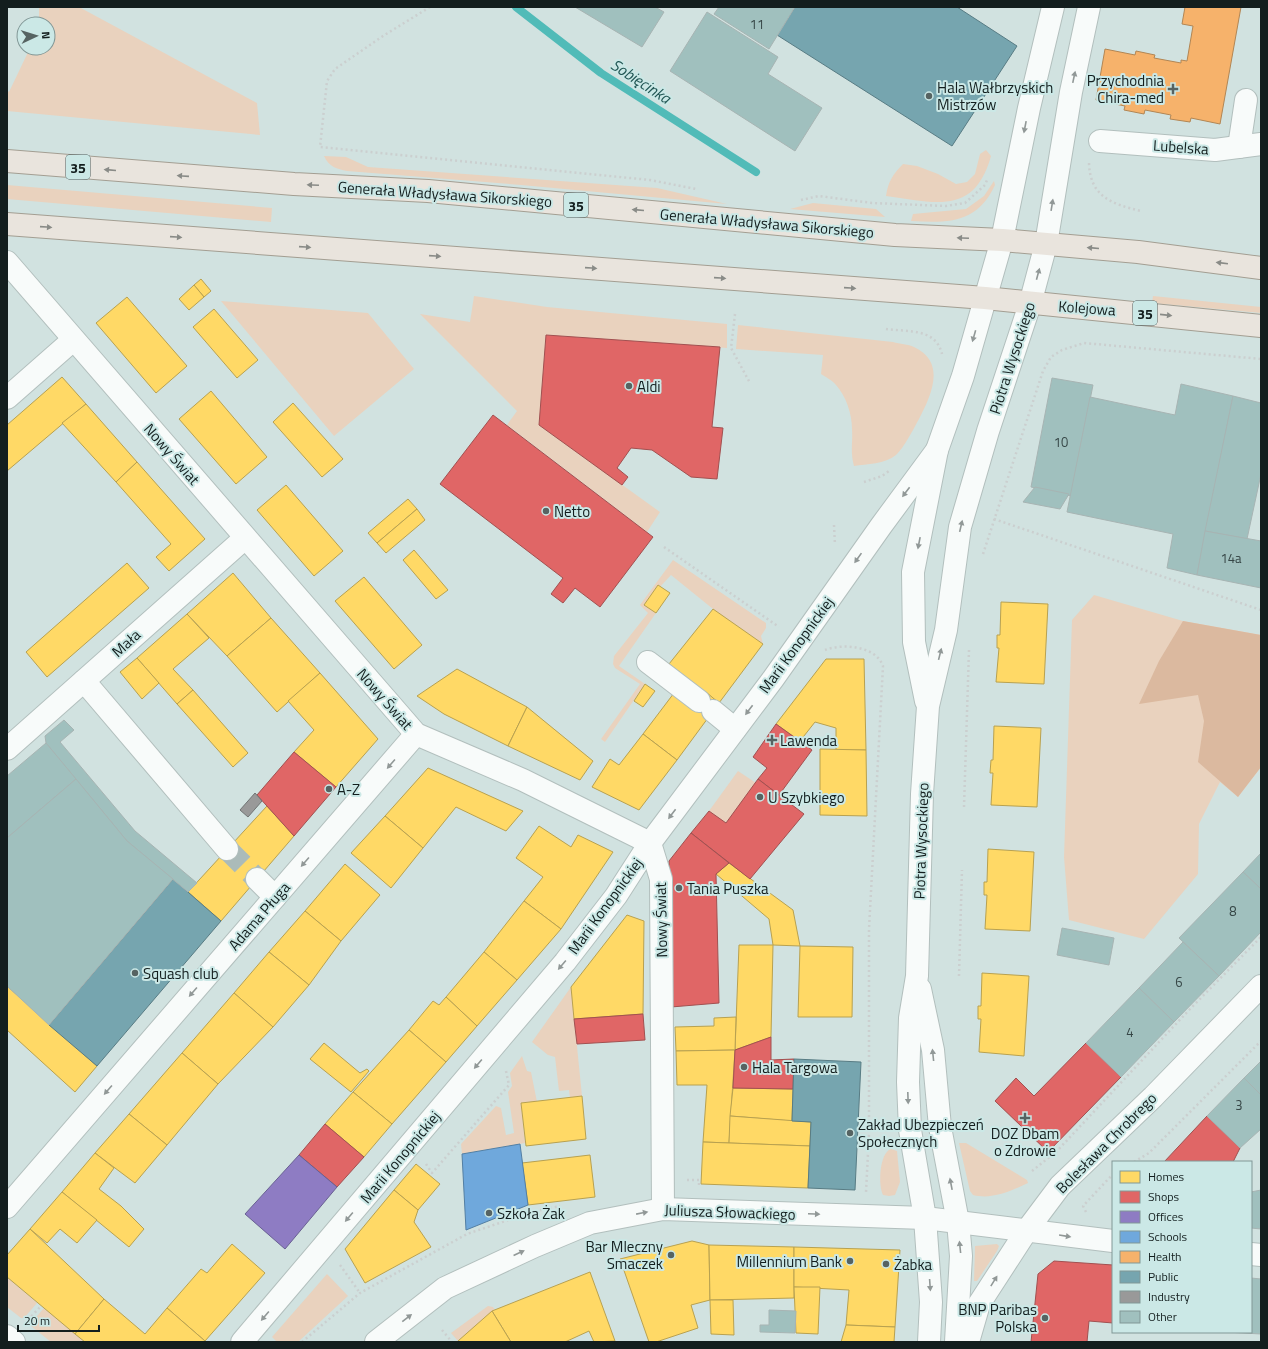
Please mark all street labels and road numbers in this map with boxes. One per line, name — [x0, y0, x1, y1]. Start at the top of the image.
street label: Lubelska — [1152, 134, 1210, 160]
road number: 35 — [66, 155, 90, 179]
street label: Generała Władysława Sikorskiego — [337, 175, 553, 213]
road number: 35 — [564, 193, 588, 217]
street label: Generała Władysława Sikorskiego — [659, 202, 875, 244]
street label: Kolejowa — [1058, 295, 1117, 322]
street label: Piotra Wysockiego — [983, 299, 1041, 417]
road number: 35 — [1133, 301, 1157, 325]
street label: Nowy Świat — [139, 418, 206, 491]
street label: Marii Konopnickiej — [753, 592, 839, 698]
street label: Mała — [106, 623, 146, 662]
street label: Nowy Świat — [352, 663, 419, 736]
street label: Piotra Wysockiego — [907, 782, 935, 900]
street label: Marii Konopnickiej — [562, 853, 648, 959]
street label: Adama Pługa — [223, 876, 296, 955]
street label: Nowy Świat — [649, 881, 673, 958]
street label: Bolesława Chrobrego — [1050, 1087, 1162, 1199]
street label: Marii Konopnickiej — [354, 1106, 446, 1208]
street label: Juliusza Słowackiego — [664, 1198, 796, 1226]

